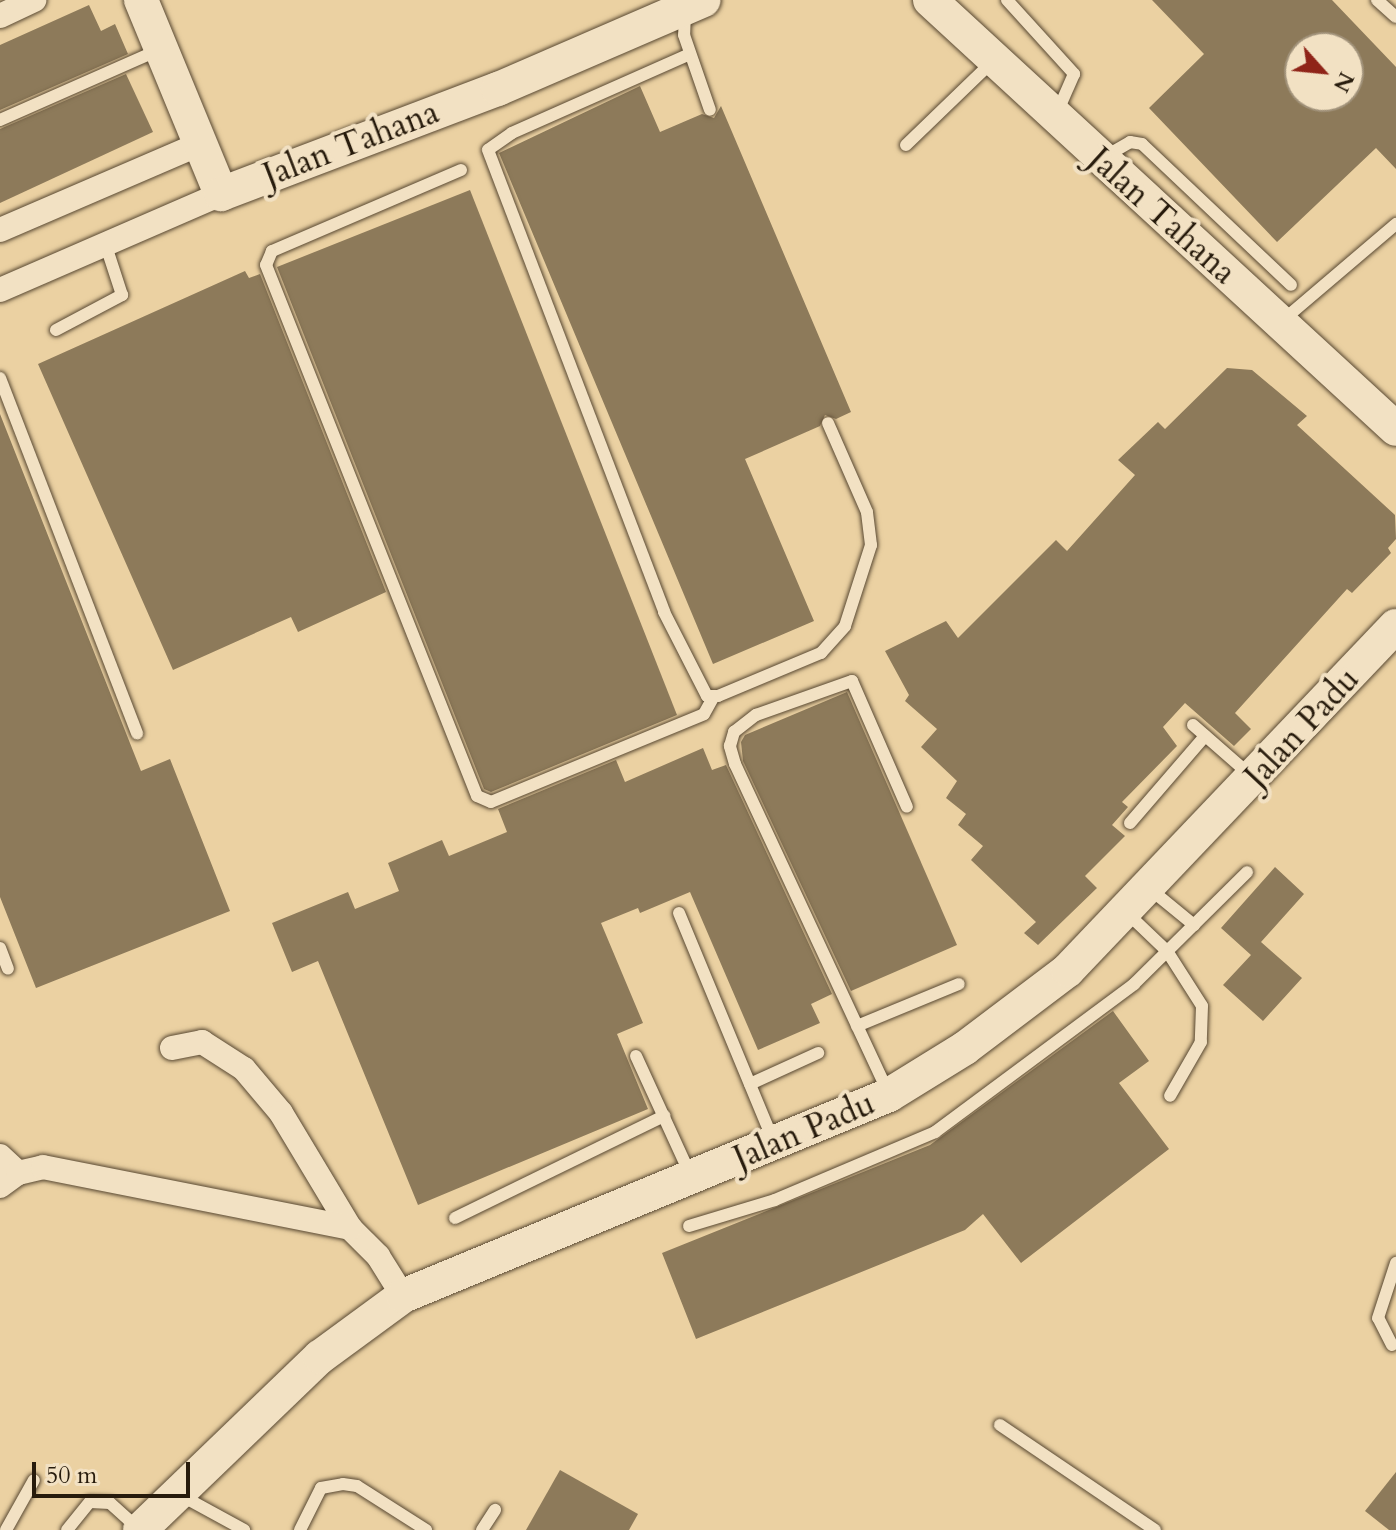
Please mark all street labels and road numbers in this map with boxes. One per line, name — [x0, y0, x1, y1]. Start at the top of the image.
street label: Jalan Tahana — [257, 92, 445, 196]
street label: Jalan Tahana — [1080, 139, 1244, 293]
street label: Jalan Padu — [1236, 659, 1368, 797]
street label: Jalan Padu — [727, 1083, 881, 1179]

